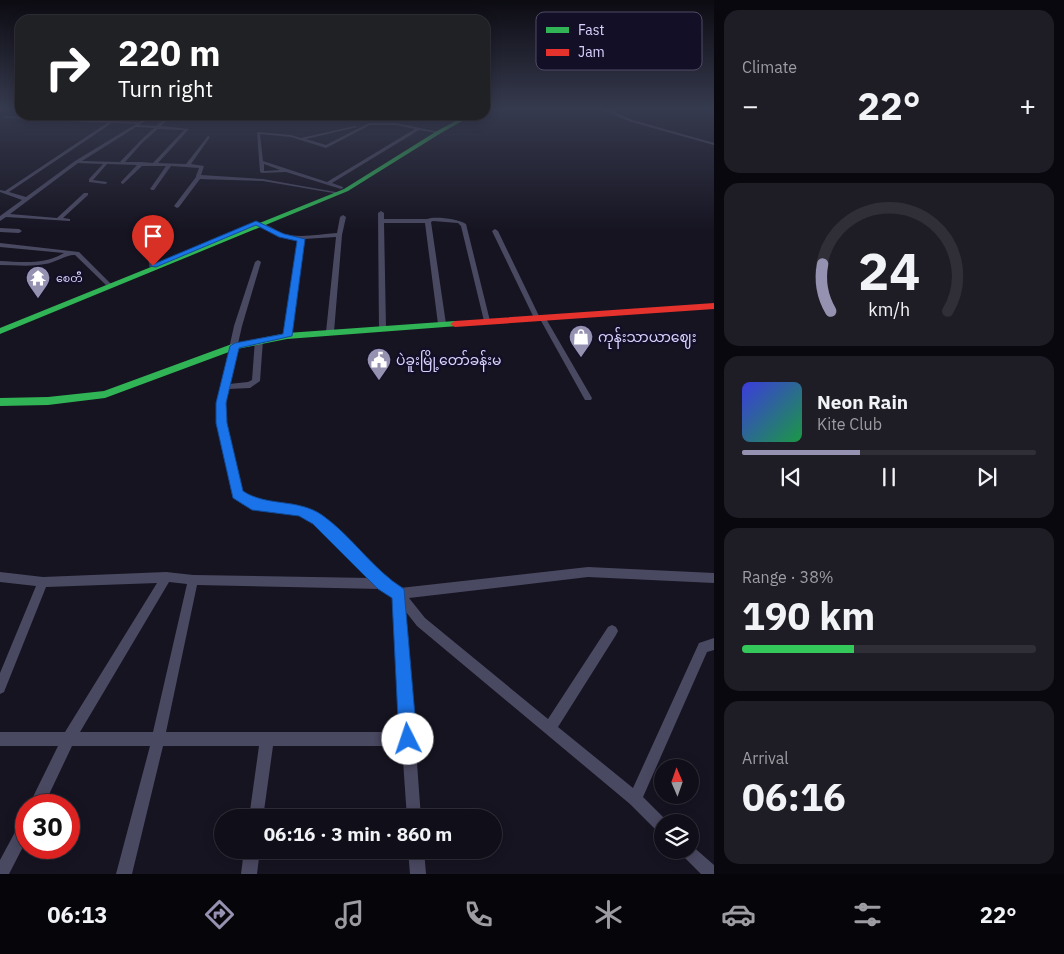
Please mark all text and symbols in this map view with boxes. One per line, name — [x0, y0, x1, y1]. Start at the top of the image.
legend — [536, 12, 702, 70]
text: Fast — [578, 21, 604, 39]
text: 220 m — [118, 30, 221, 76]
icon: right — [35, 35, 100, 100]
text: Jam — [578, 43, 605, 61]
text: Climate — [742, 57, 797, 77]
text: Turn right — [118, 74, 213, 103]
text: 22° — [857, 81, 921, 130]
text: − — [742, 87, 759, 124]
text: + — [1019, 87, 1036, 124]
pin — [132, 215, 174, 266]
icon: arrive — [139, 222, 167, 250]
text: 24 — [858, 237, 920, 304]
temple icon: စေတီ — [25, 265, 51, 299]
place label: စေတီ — [56, 271, 83, 285]
text: km/h — [868, 298, 910, 321]
shop icon: ကုန်းသာယာဈေး — [568, 324, 594, 358]
place label: ကုန်းသာယာဈေး — [598, 327, 697, 349]
public building icon: ပဲခူးမြို့တော်ခန်းမ — [366, 347, 392, 381]
place label: ပဲခူးမြို့တော်ခန်းမ — [396, 350, 502, 372]
text: Neon Rain — [817, 390, 908, 414]
text: Kite Club — [817, 414, 882, 434]
icon: previous — [777, 463, 805, 491]
icon: pause — [875, 463, 903, 491]
icon: next — [973, 463, 1001, 491]
text: Range · 38% — [742, 567, 834, 587]
text: 190 km — [742, 591, 875, 640]
position arrow — [381, 712, 433, 764]
text: Arrival — [742, 748, 789, 768]
north arrow — [654, 759, 699, 804]
map controls — [654, 759, 699, 859]
text: 06:16 — [742, 772, 846, 821]
speed limit sign: 30 — [15, 794, 80, 859]
button: layers — [654, 814, 699, 859]
text: 06:16 · 3 min · 860 m — [264, 822, 452, 846]
icon: directions — [202, 897, 237, 932]
icon: music — [332, 897, 367, 932]
icon: phone — [461, 897, 496, 932]
icon: climate — [591, 897, 626, 932]
icon: car — [721, 897, 756, 932]
icon: filters — [850, 897, 885, 932]
text: 06:13 — [47, 900, 107, 929]
text: 22° — [980, 900, 1017, 929]

